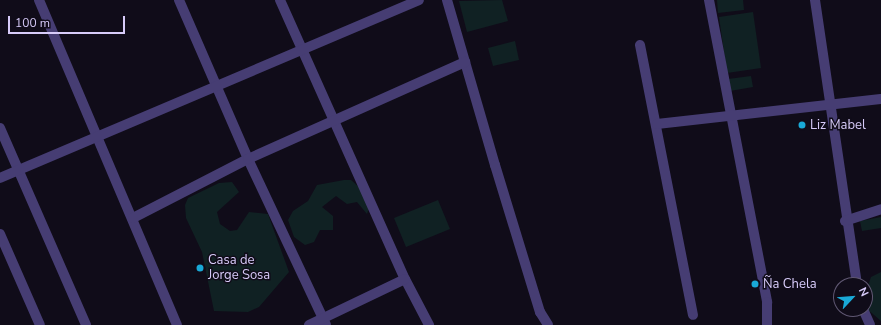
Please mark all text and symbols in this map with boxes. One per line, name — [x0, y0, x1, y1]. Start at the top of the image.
scale bar — [10, 8, 127, 34]
text: 100 m — [15, 15, 50, 31]
place label: Liz Mabel — [810, 117, 866, 133]
marker: Liz Mabel — [797, 120, 807, 130]
place label: Casa de Jorge Sosa — [208, 253, 270, 284]
marker: Casa de Jorge Sosa — [195, 263, 205, 273]
place label: Ña Chela — [763, 276, 817, 292]
north arrow — [833, 277, 873, 317]
marker: Ña Chela — [750, 279, 760, 289]
text: N — [855, 285, 872, 299]

